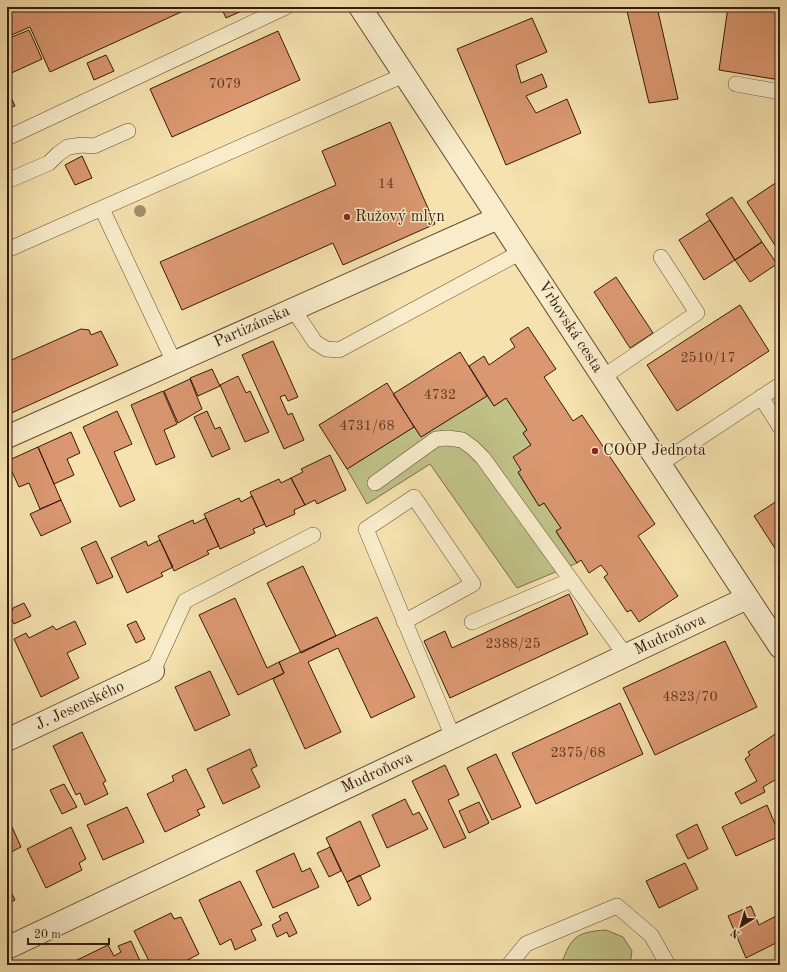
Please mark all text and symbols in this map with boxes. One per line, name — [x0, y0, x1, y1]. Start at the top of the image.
house number: 7079 — [209, 77, 241, 91]
house number: 14 — [378, 177, 394, 191]
place label: Ružový mlyn — [355, 209, 445, 225]
marker: Ružový mlyn — [342, 212, 352, 222]
street label: Vrbovská cesta — [535, 278, 605, 376]
street label: Partizánska — [212, 303, 292, 351]
house number: 2510/17 — [680, 351, 736, 365]
house number: 4732 — [424, 388, 456, 402]
house number: 4731/68 — [339, 419, 395, 433]
place label: COOP Jednota — [603, 443, 706, 459]
marker: COOP Jednota — [590, 446, 600, 456]
street label: Mudroňova — [632, 612, 708, 658]
house number: 2388/25 — [485, 637, 541, 651]
street label: J. Jesenského — [33, 678, 127, 733]
house number: 4823/70 — [662, 690, 718, 704]
house number: 2375/68 — [550, 746, 606, 760]
street label: Mudroňova — [339, 750, 415, 796]
north arrow — [721, 906, 761, 946]
scale bar — [28, 920, 109, 946]
text: N — [729, 926, 743, 940]
text: 20 m — [34, 929, 61, 941]

